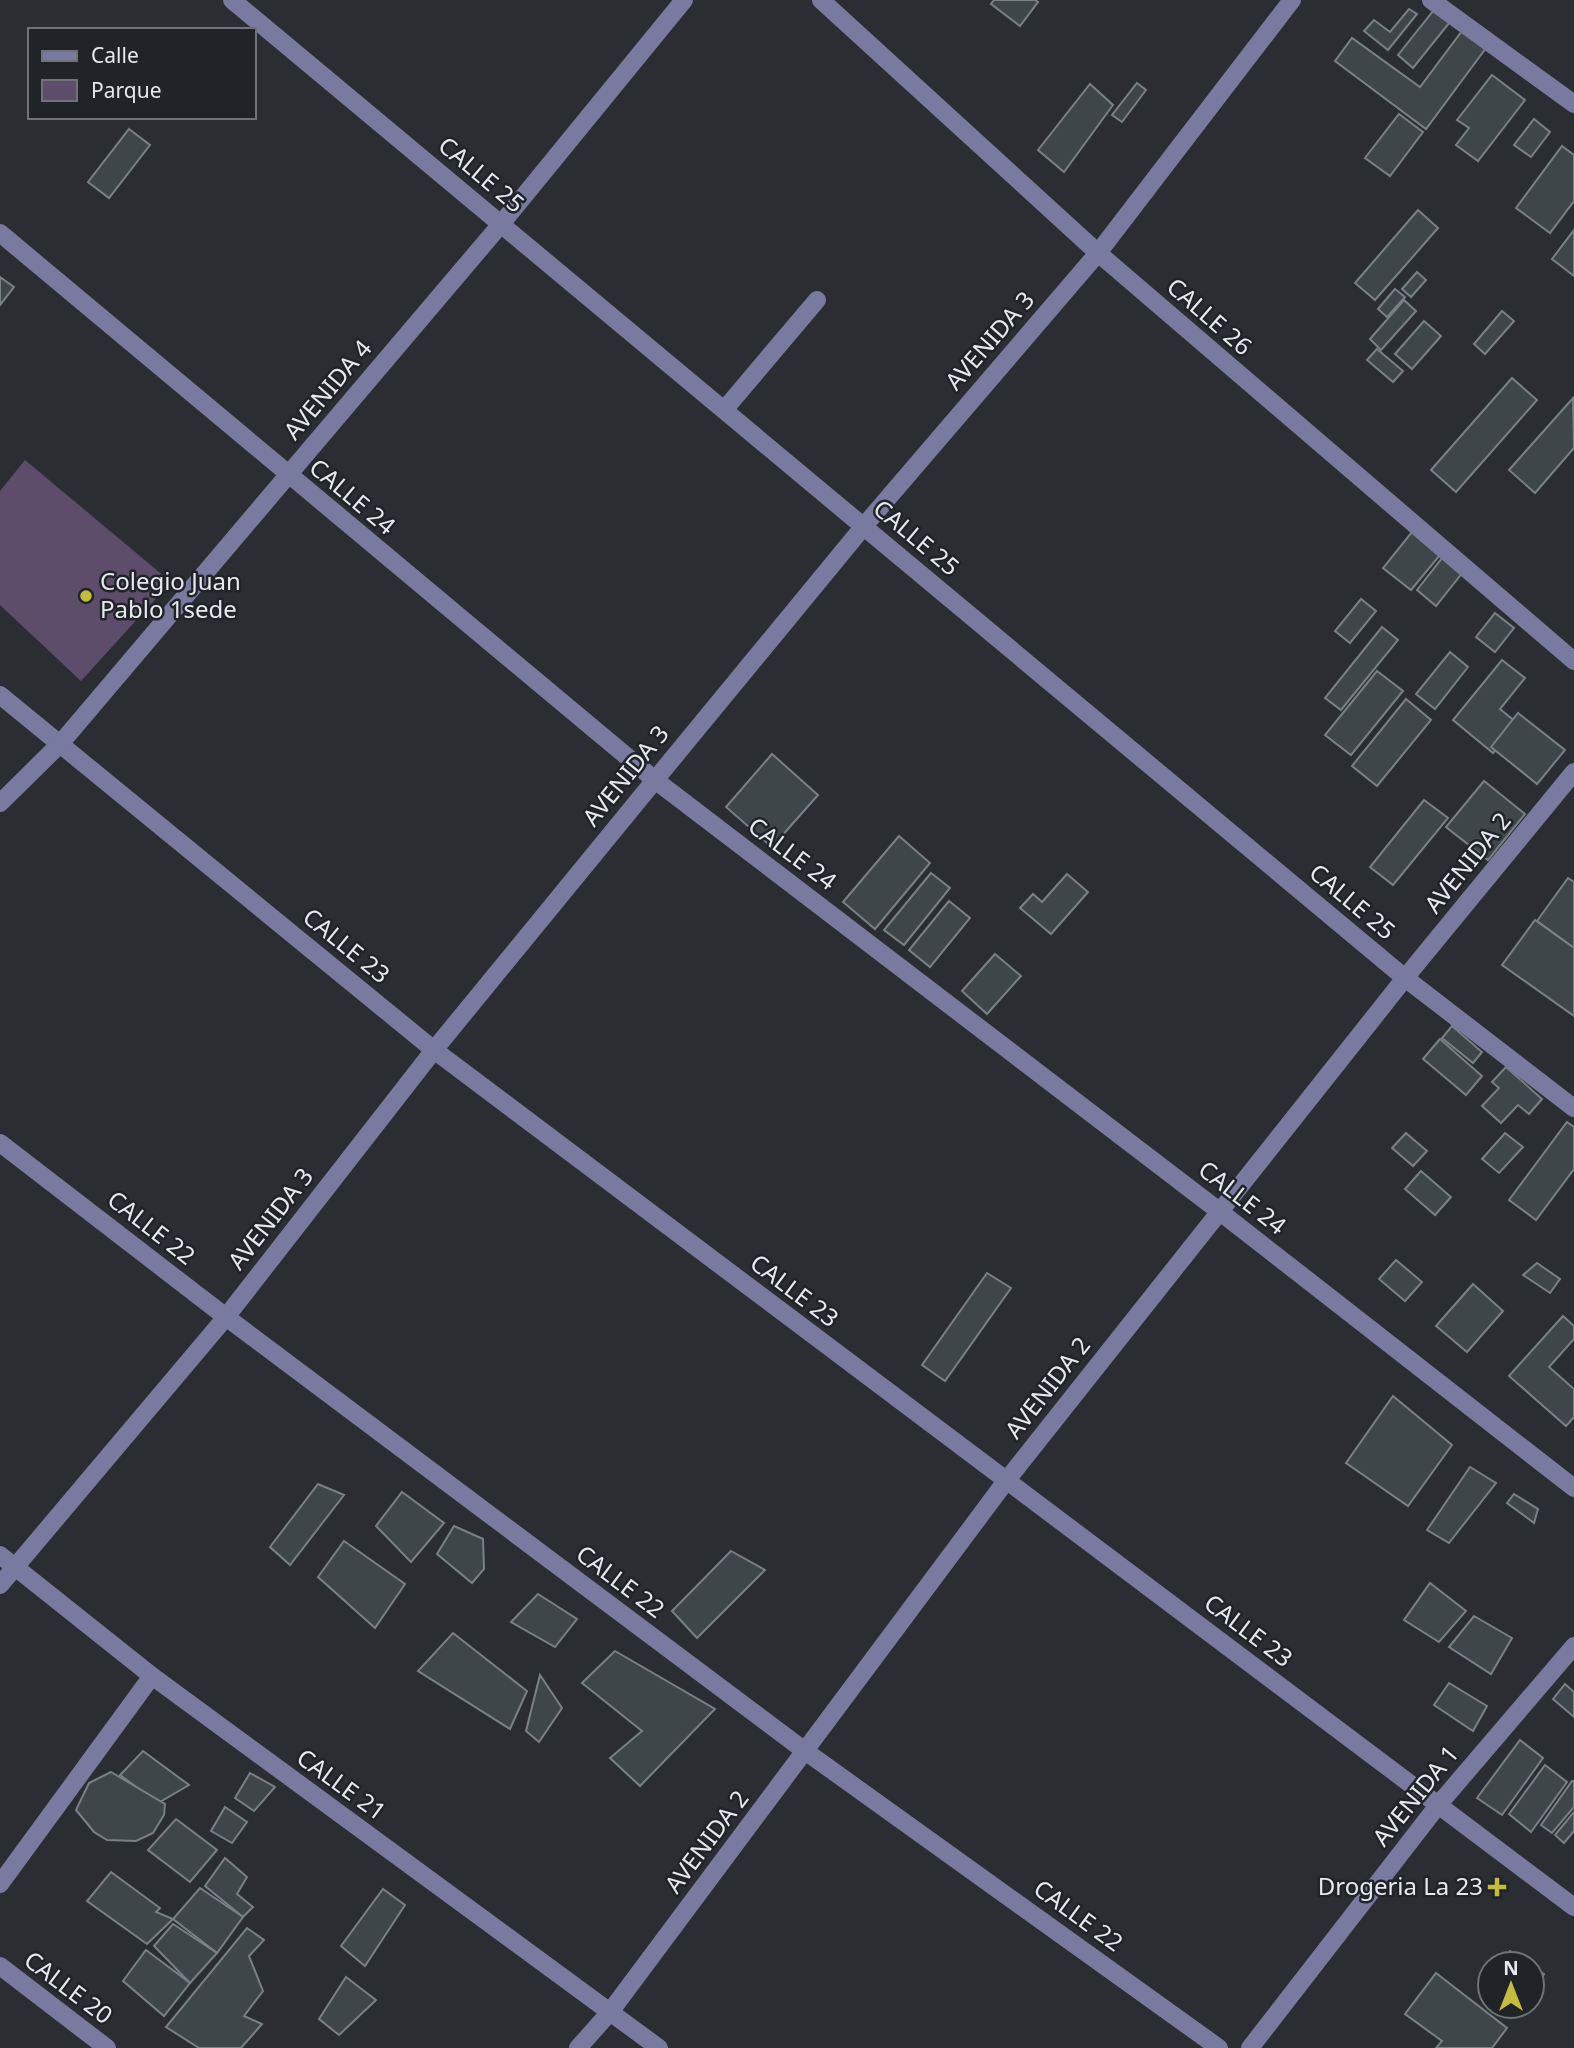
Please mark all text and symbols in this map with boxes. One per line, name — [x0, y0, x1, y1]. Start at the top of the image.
legend — [28, 28, 256, 119]
text: Calle — [91, 41, 139, 69]
text: Parque — [91, 76, 161, 104]
street label: CALLE 25 — [432, 128, 532, 219]
street label: CALLE 26 — [1160, 270, 1260, 362]
street label: AVENIDA 3 — [937, 284, 1041, 396]
street label: AVENIDA 4 — [275, 332, 379, 446]
street label: CALLE 24 — [303, 450, 403, 542]
street label: CALLE 25 — [867, 491, 967, 582]
place label: Colegio Juan Pablo 1sede — [100, 564, 241, 625]
marker: Colegio Juan Pablo 1sede — [78, 588, 94, 604]
street label: AVENIDA 3 — [574, 718, 676, 832]
street label: AVENIDA 2 — [1416, 805, 1518, 919]
street label: CALLE 24 — [742, 809, 844, 897]
street label: CALLE 25 — [1303, 855, 1403, 946]
street label: CALLE 23 — [297, 900, 397, 990]
street label: CALLE 24 — [1192, 1152, 1294, 1242]
street label: AVENIDA 3 — [220, 1160, 320, 1276]
street label: CALLE 22 — [101, 1182, 203, 1271]
street label: CALLE 23 — [744, 1246, 846, 1334]
street label: AVENIDA 2 — [997, 1329, 1097, 1445]
street label: CALLE 22 — [570, 1537, 672, 1625]
street label: CALLE 23 — [1198, 1586, 1300, 1674]
street label: AVENIDA 1 — [1364, 1738, 1466, 1852]
street label: CALLE 21 — [291, 1740, 393, 1827]
street label: AVENIDA 2 — [656, 1783, 755, 1899]
place label: Drogeria La 23 — [1318, 1869, 1483, 1902]
street label: CALLE 22 — [1028, 1871, 1130, 1958]
marker: Drogeria La 23 — [1489, 1879, 1505, 1895]
street label: CALLE 20 — [18, 1943, 120, 2031]
north arrow — [1476, 1950, 1546, 2020]
text: N — [1503, 1955, 1519, 1981]

